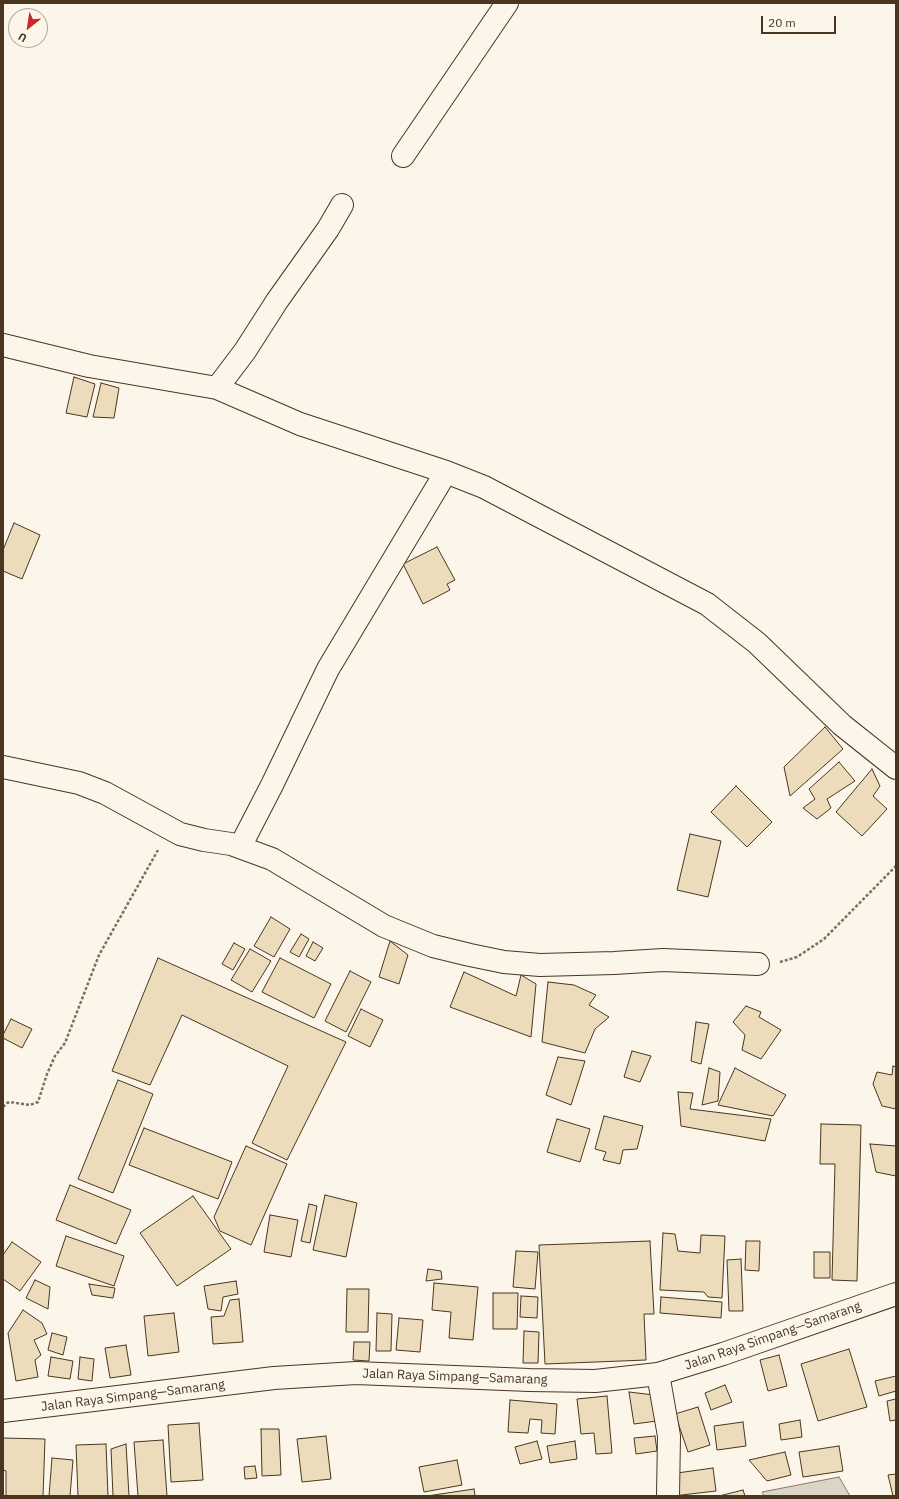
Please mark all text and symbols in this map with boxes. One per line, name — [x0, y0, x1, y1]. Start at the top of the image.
north arrow — [8, 8, 48, 48]
scale bar — [763, 8, 838, 34]
text: 20 m — [768, 15, 796, 30]
text: U — [16, 30, 29, 46]
street label: Jalan Raya Simpang—Samarang — [683, 1298, 863, 1374]
street label: Jalan Raya Simpang—Samarang — [362, 1366, 548, 1388]
street label: Jalan Raya Simpang—Samarang — [40, 1377, 226, 1415]

